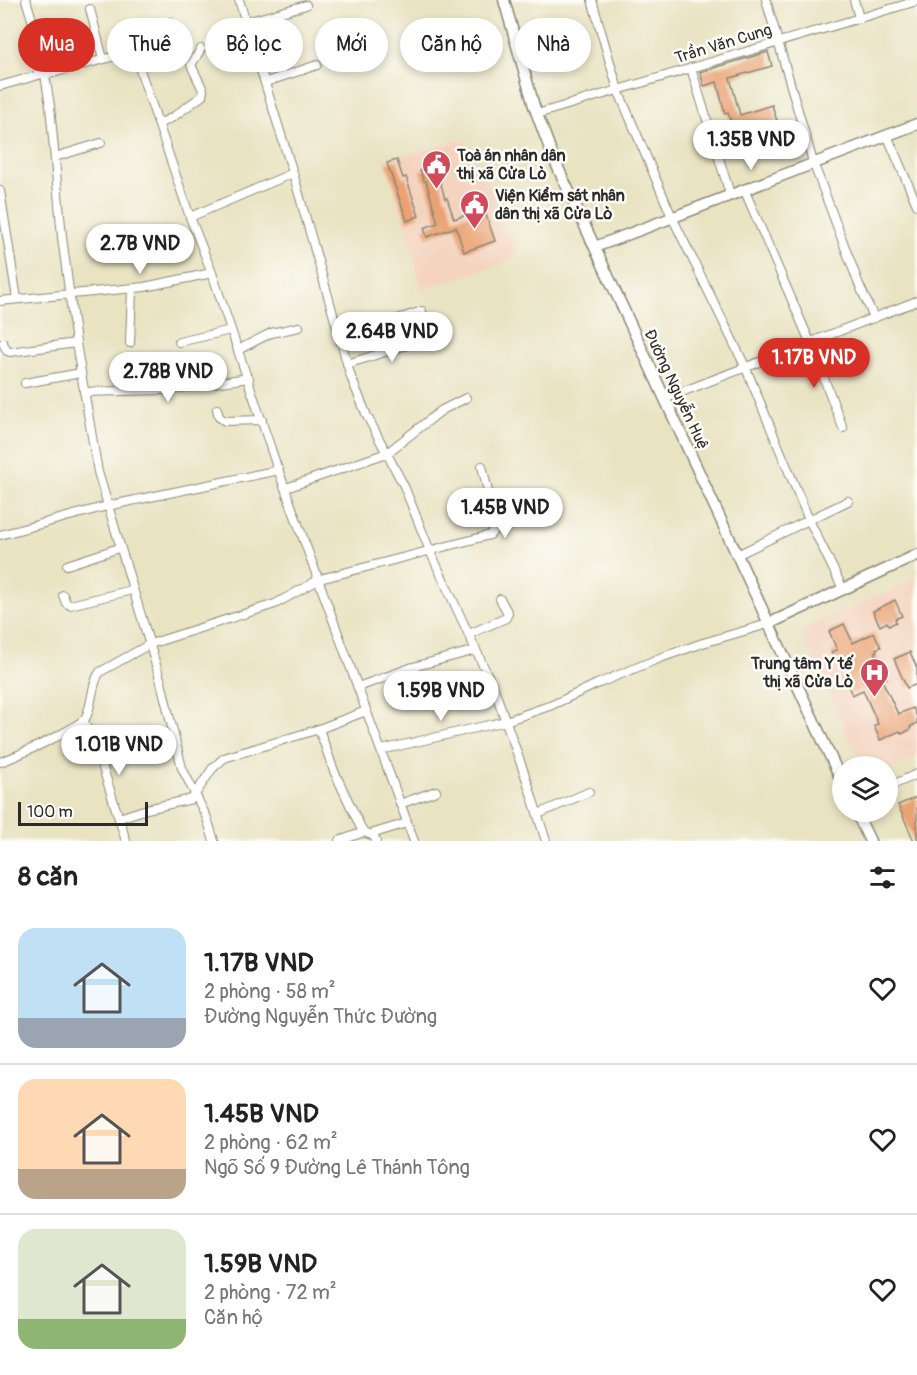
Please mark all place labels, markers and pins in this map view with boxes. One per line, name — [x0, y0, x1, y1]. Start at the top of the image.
pin: 1.35B VND — [682, 120, 820, 171]
place label: Toà án nhân dân thị xã Cửa Lò — [456, 146, 565, 184]
public building icon: Toà án nhân dân thị xã Cửa Lò — [420, 148, 452, 190]
place label: Viện Kiểm sát nhân dân thị xã Cửa Lò — [495, 186, 625, 224]
public building icon: Viện Kiểm sát nhân dân thị xã Cửa Lò — [458, 188, 490, 230]
pin: 2.7B VND — [78, 224, 202, 275]
pin: 2.64B VND — [323, 312, 461, 363]
pin: 1.17B VND — [745, 338, 883, 389]
pin: 2.78B VND — [99, 352, 237, 403]
pin: 1.45B VND — [436, 488, 574, 539]
place label: Trung tâm Y tế thị xã Cửa Lò — [750, 654, 854, 692]
hospital icon: Trung tâm Y tế thị xã Cửa Lò — [858, 656, 890, 698]
pin: 1.59B VND — [372, 671, 510, 722]
pin: 1.01B VND — [50, 725, 188, 776]

